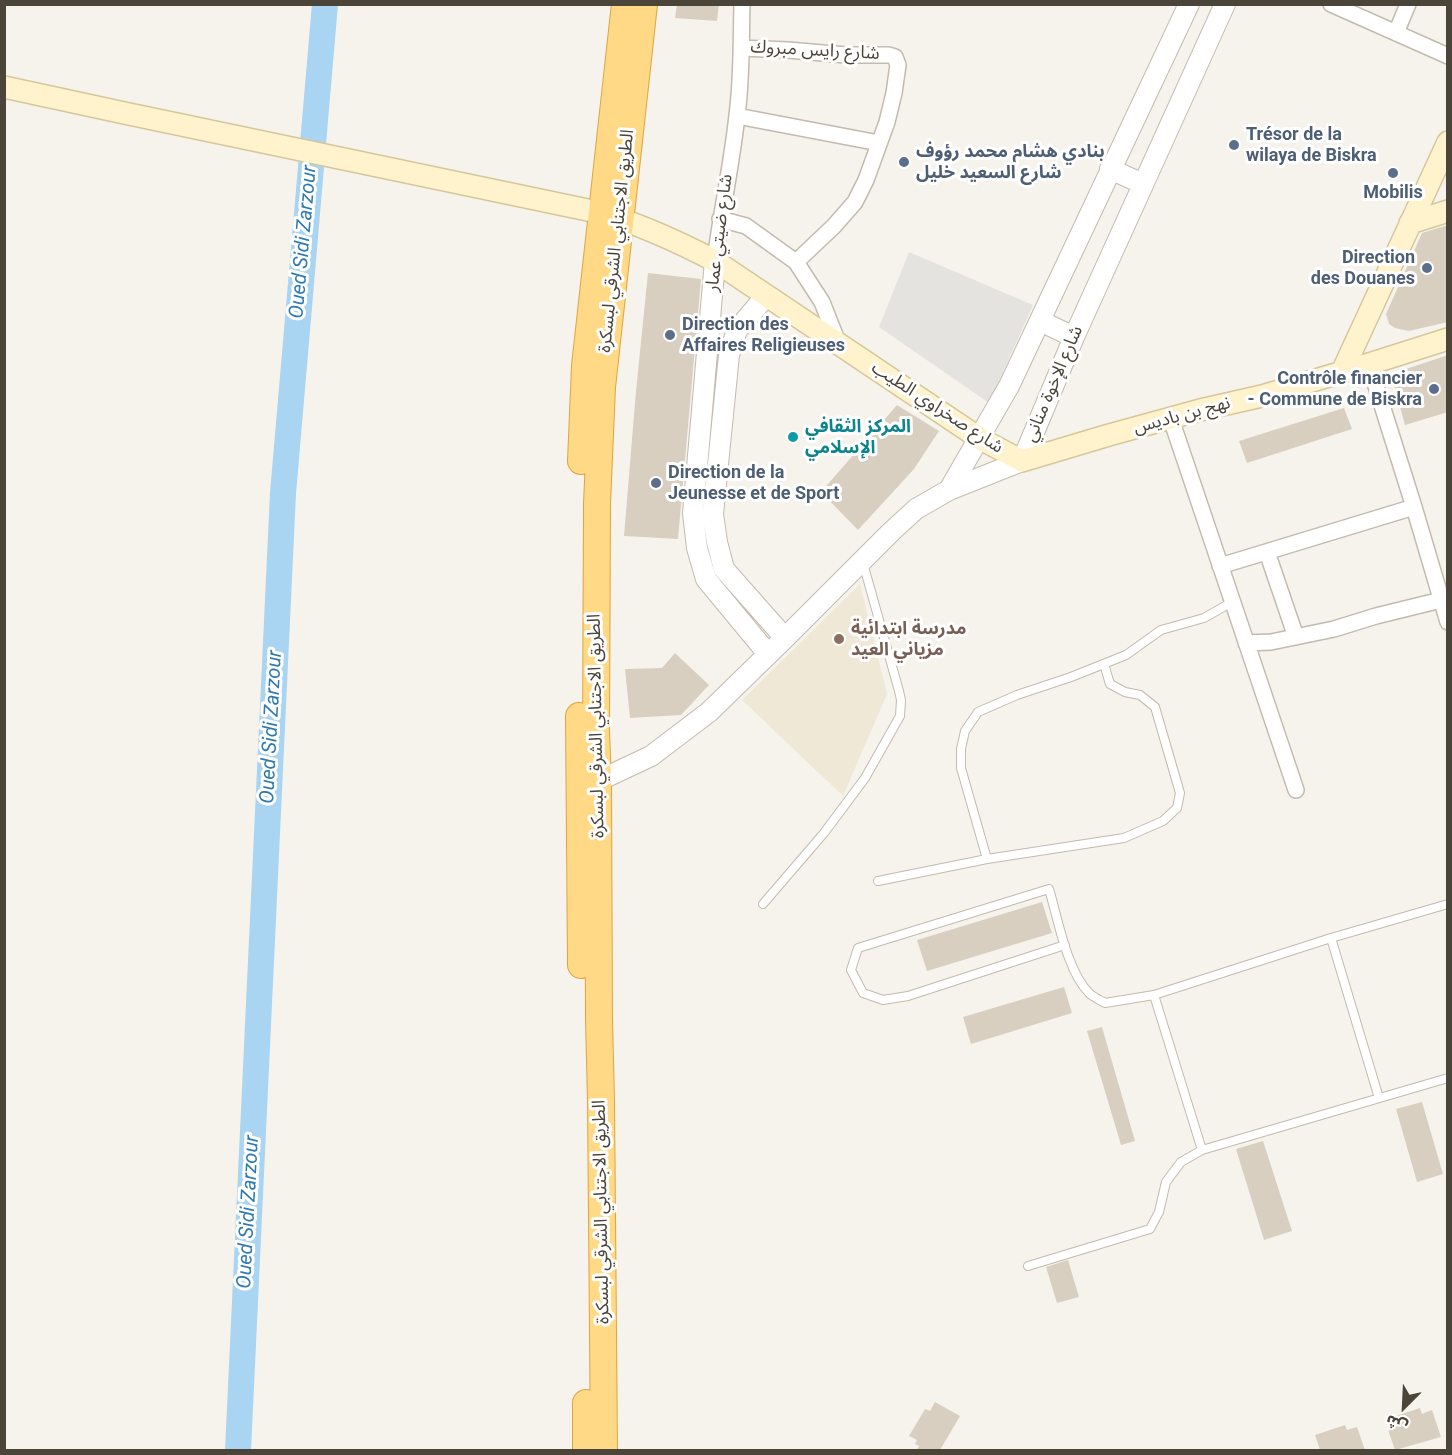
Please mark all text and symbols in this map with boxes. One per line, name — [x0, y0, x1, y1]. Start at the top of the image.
street label: شارع رايس مبروك — [750, 37, 880, 65]
place label: Trésor de la wilaya de Biskra — [1246, 124, 1377, 166]
street label: الطريق الاجتنابي الشرقي لبسكرة — [595, 128, 639, 354]
marker: Trésor de la wilaya de Biskra — [1227, 138, 1241, 152]
place label: بنادي هشام محمد رؤوف شارع السعيد خليل — [916, 141, 1105, 184]
marker: بنادي هشام محمد رؤوف شارع السعيد خليل — [897, 155, 911, 169]
water label: Oued Sidi Zarzour — [285, 164, 323, 320]
marker: Mobilis — [1386, 166, 1400, 180]
street label: شارع ضيتي عمار — [702, 173, 738, 293]
place label: Mobilis — [1363, 182, 1423, 204]
place label: Direction des Douanes — [1311, 247, 1415, 290]
marker: Direction des Douanes — [1420, 261, 1434, 275]
place label: Direction des Affaires Religieuses — [682, 314, 845, 356]
street label: شارع الإخوة مناني — [1020, 323, 1088, 445]
marker: Direction des Affaires Religieuses — [663, 328, 677, 342]
street label: شارع صخراوي الطيب — [867, 357, 1007, 459]
place label: Contrôle financier - Commune de Biskra — [1248, 368, 1422, 410]
marker: Contrôle financier - Commune de Biskra — [1427, 382, 1441, 396]
street label: نهج بن باديس — [1131, 393, 1233, 439]
place label: المركز الثقافي الإسلامي — [805, 416, 911, 458]
marker: المركز الثقافي الإسلامي — [786, 430, 800, 444]
place label: Direction de la Jeunesse et de Sport — [668, 462, 839, 504]
marker: Direction de la Jeunesse et de Sport — [649, 476, 663, 490]
street label: الطريق الاجتنابي الشرقي لبسكرة — [584, 614, 610, 838]
place label: مدرسة ابتدائية مزياني العيد — [851, 618, 966, 660]
marker: مدرسة ابتدائية مزياني العيد — [832, 632, 846, 646]
water label: Oued Sidi Zarzour — [256, 650, 288, 804]
street label: الطريق الاجتنابي الشرقي لبسكرة — [589, 1100, 615, 1324]
water label: Oued Sidi Zarzour — [233, 1135, 265, 1289]
north arrow — [1374, 1377, 1434, 1437]
text: ش — [1383, 1411, 1410, 1437]

